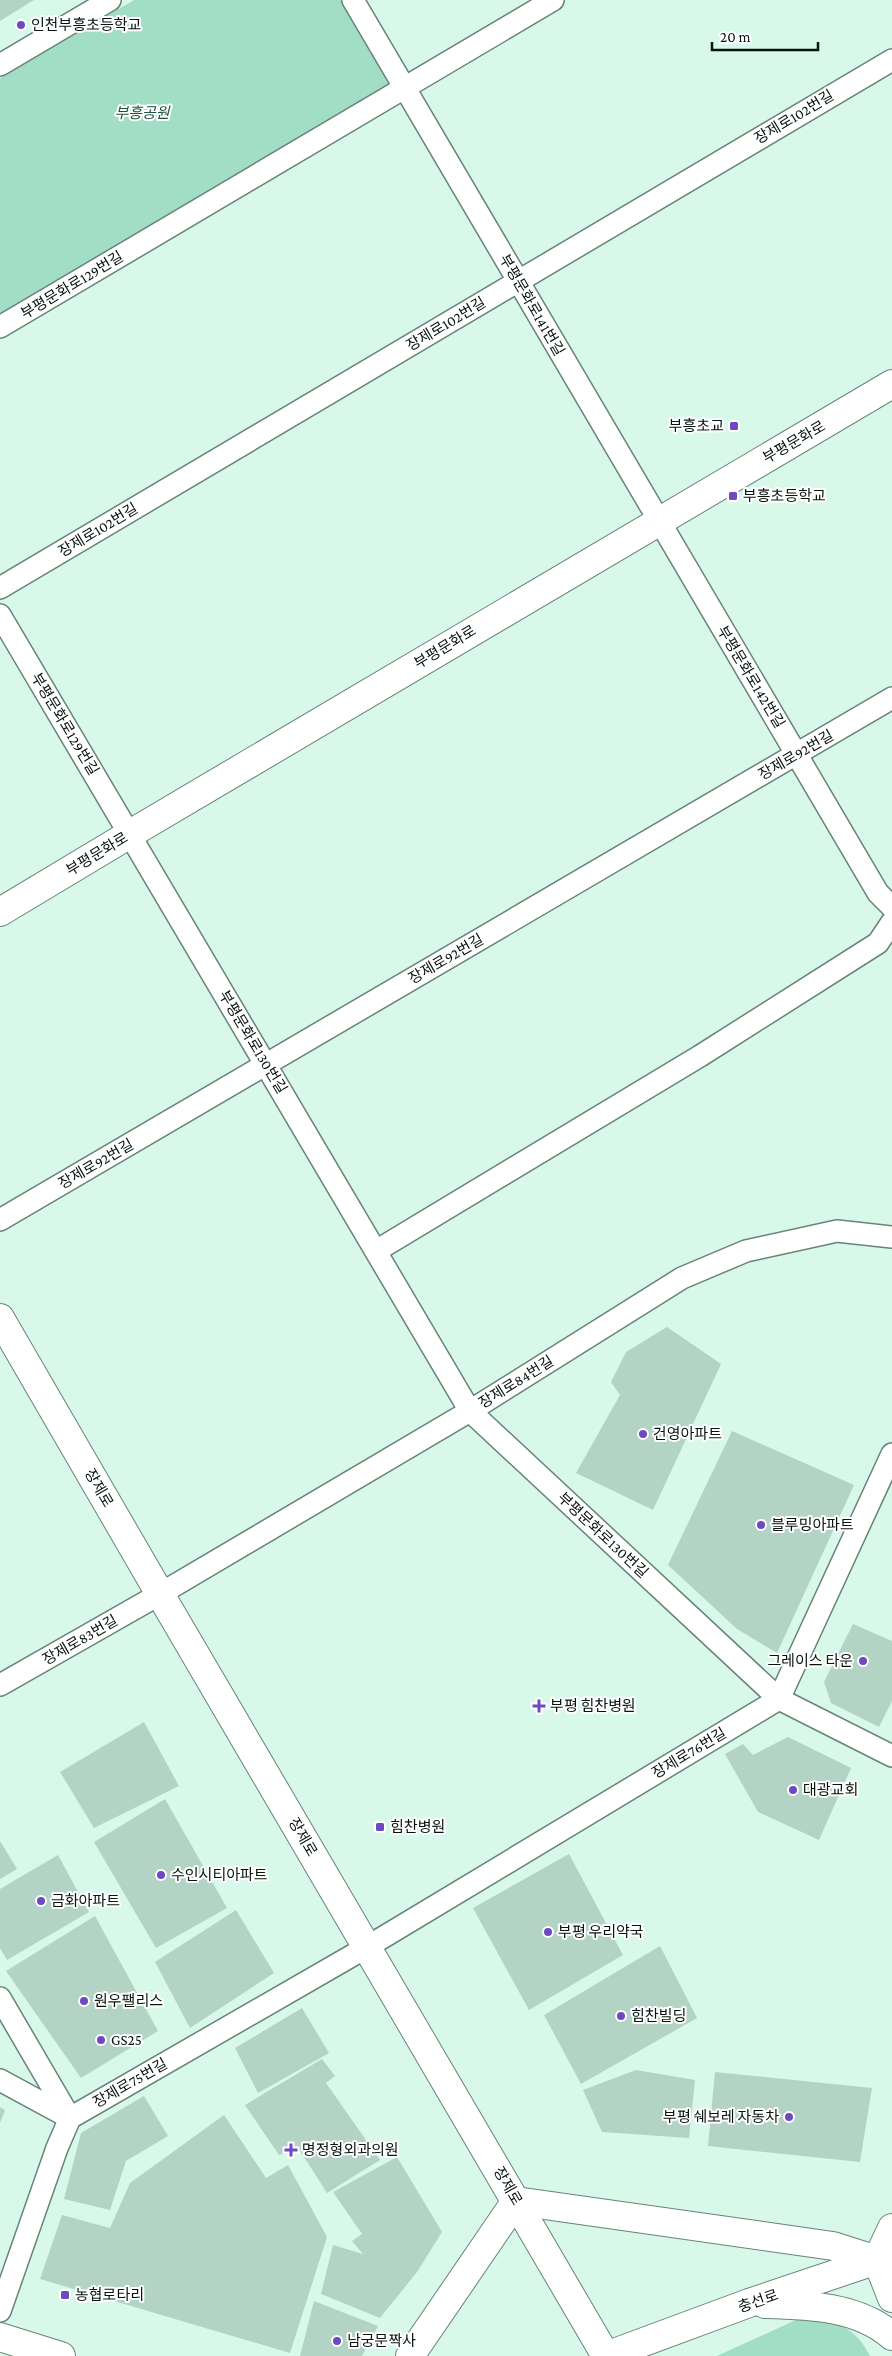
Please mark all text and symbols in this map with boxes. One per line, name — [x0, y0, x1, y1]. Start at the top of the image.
place label: 인천부흥초등학교 — [31, 16, 141, 33]
marker: 인천부흥초등학교 — [15, 19, 27, 31]
scale bar — [712, 20, 818, 52]
text: 20 m — [720, 29, 751, 45]
street label: 장제로102번길 — [752, 87, 836, 147]
park label: 부흥공원 — [114, 105, 171, 121]
street label: 부평문화로129번길 — [18, 248, 126, 322]
street label: 부평문화로141번길 — [497, 252, 567, 358]
street label: 장제로102번길 — [404, 294, 488, 354]
place label: 부흥초교 — [669, 418, 724, 434]
street label: 부평문화로 — [760, 418, 828, 466]
marker: 부흥초교 — [728, 420, 740, 432]
place label: 부흥초등학교 — [743, 487, 826, 504]
marker: 부흥초등학교 — [727, 490, 739, 502]
street label: 장제로102번길 — [56, 500, 140, 560]
street label: 부평문화로 — [411, 622, 479, 672]
street label: 부평문화로142번길 — [714, 623, 788, 731]
street label: 부평문화로129번길 — [28, 670, 102, 778]
street label: 장제로92번길 — [756, 727, 836, 783]
street label: 부평문화로 — [63, 829, 131, 879]
street label: 장제로92번길 — [406, 931, 486, 987]
street label: 부평문화로130번길 — [216, 988, 290, 1096]
street label: 장제로92번길 — [56, 1136, 136, 1192]
street label: 장제로84번길 — [476, 1353, 556, 1411]
place label: 건영아파트 — [653, 1426, 722, 1442]
marker: 건영아파트 — [637, 1428, 649, 1440]
street label: 장제로 — [82, 1466, 116, 1510]
street label: 부평문화로130번길 — [555, 1489, 651, 1581]
place label: 블루밍아파트 — [771, 1517, 854, 1533]
marker: 블루밍아파트 — [755, 1519, 767, 1531]
street label: 장제로83번길 — [40, 1612, 120, 1668]
place label: 그레이스 타운 — [767, 1653, 853, 1669]
marker: 그레이스 타운 — [857, 1655, 869, 1667]
place label: 부평 힘찬병원 — [550, 1697, 636, 1714]
marker: 부평 힘찬병원 — [532, 1699, 546, 1713]
street label: 장제로76번길 — [649, 1725, 729, 1781]
place label: 대광교회 — [803, 1782, 858, 1798]
marker: 대광교회 — [787, 1784, 799, 1796]
street label: 장제로 — [286, 1815, 320, 1859]
place label: 힘찬병원 — [390, 1818, 445, 1835]
marker: 힘찬병원 — [374, 1821, 386, 1833]
place label: 수인시티아파트 — [171, 1867, 268, 1883]
marker: 수인시티아파트 — [155, 1869, 167, 1881]
place label: 금화아파트 — [51, 1893, 120, 1909]
marker: 금화아파트 — [35, 1895, 47, 1907]
place label: 부평 우리약국 — [558, 1924, 644, 1940]
marker: 부평 우리약국 — [542, 1926, 554, 1938]
place label: 원우팰리스 — [94, 1993, 163, 2009]
marker: 원우팰리스 — [78, 1995, 90, 2007]
place label: 힘찬빌딩 — [631, 2007, 686, 2024]
marker: 힘찬빌딩 — [615, 2010, 627, 2022]
place label: GS25 — [111, 2032, 142, 2048]
marker: GS25 — [95, 2034, 107, 2046]
street label: 장제로75번길 — [90, 2055, 170, 2111]
place label: 부평 쉐보레 자동차 — [663, 2109, 779, 2125]
marker: 부평 쉐보레 자동차 — [783, 2111, 795, 2123]
place label: 명정형외과의원 — [302, 2142, 399, 2158]
marker: 명정형외과의원 — [284, 2143, 298, 2157]
street label: 장제로 — [491, 2164, 525, 2208]
place label: 농협로타리 — [75, 2287, 144, 2303]
street label: 충선로 — [736, 2287, 780, 2315]
marker: 농협로타리 — [59, 2289, 71, 2301]
place label: 남궁문짝사 — [347, 2333, 416, 2349]
marker: 남궁문짝사 — [331, 2335, 343, 2347]

